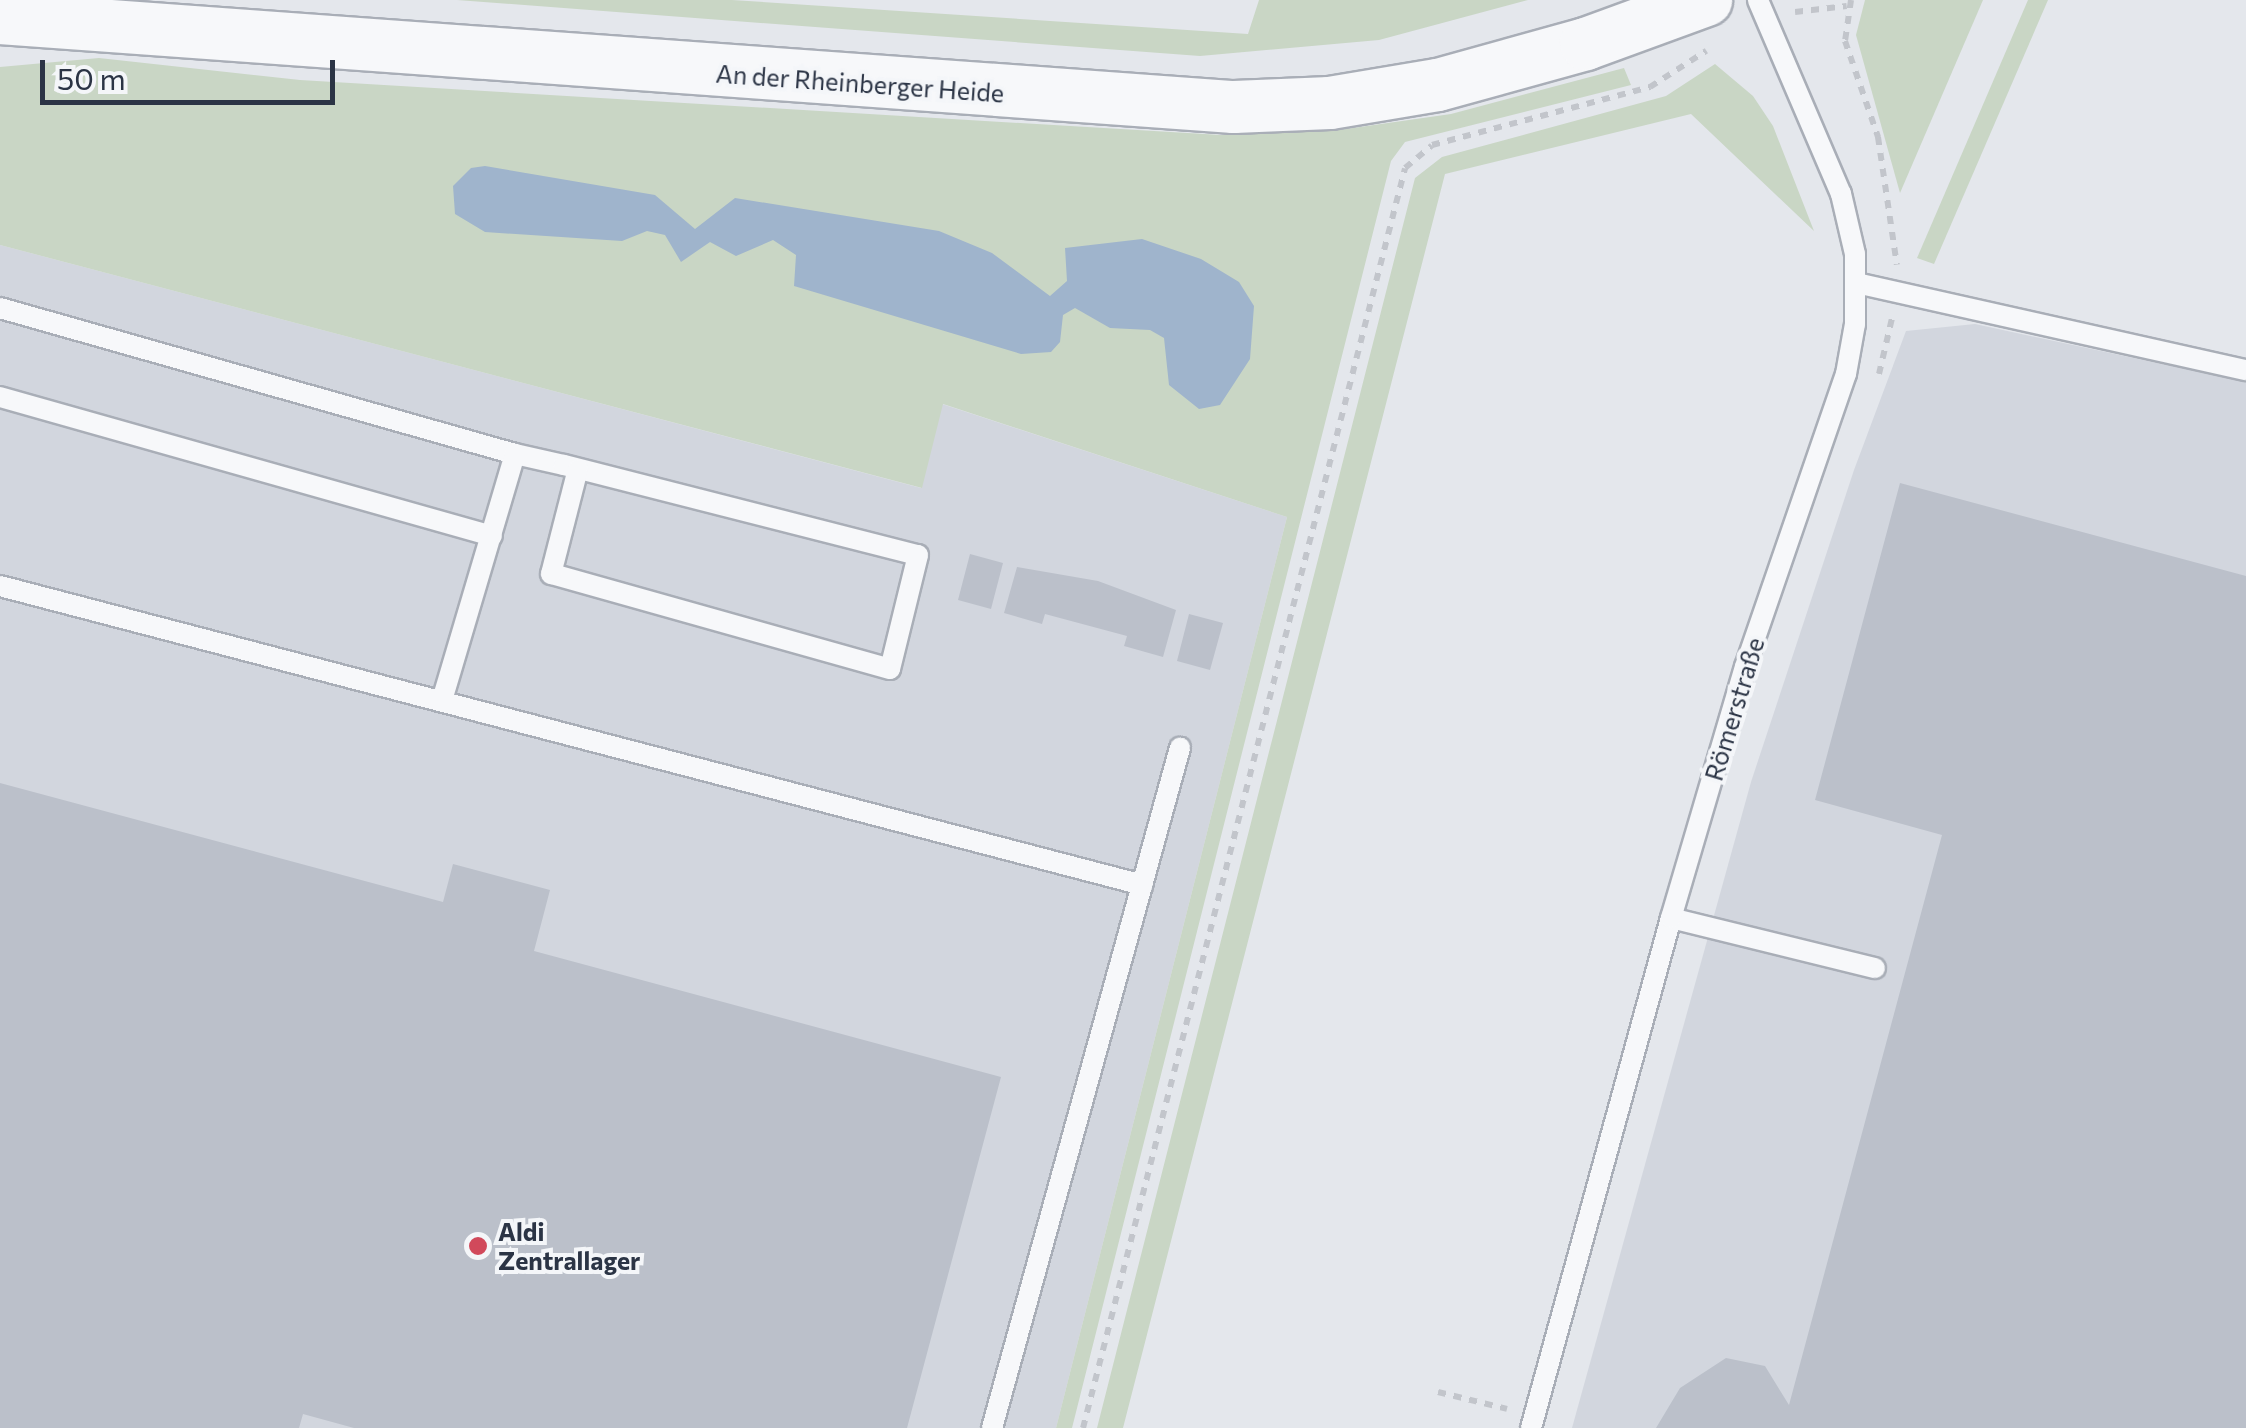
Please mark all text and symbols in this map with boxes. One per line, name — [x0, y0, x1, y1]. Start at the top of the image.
scale bar — [45, 40, 340, 102]
street label: An der Rheinberger Heide — [715, 58, 1005, 108]
text: 50 m — [57, 59, 126, 96]
street label: Römerstraße — [1698, 634, 1770, 784]
place label: Aldi Zentrallager — [498, 1217, 640, 1276]
marker: Aldi Zentrallager — [467, 1235, 489, 1257]

